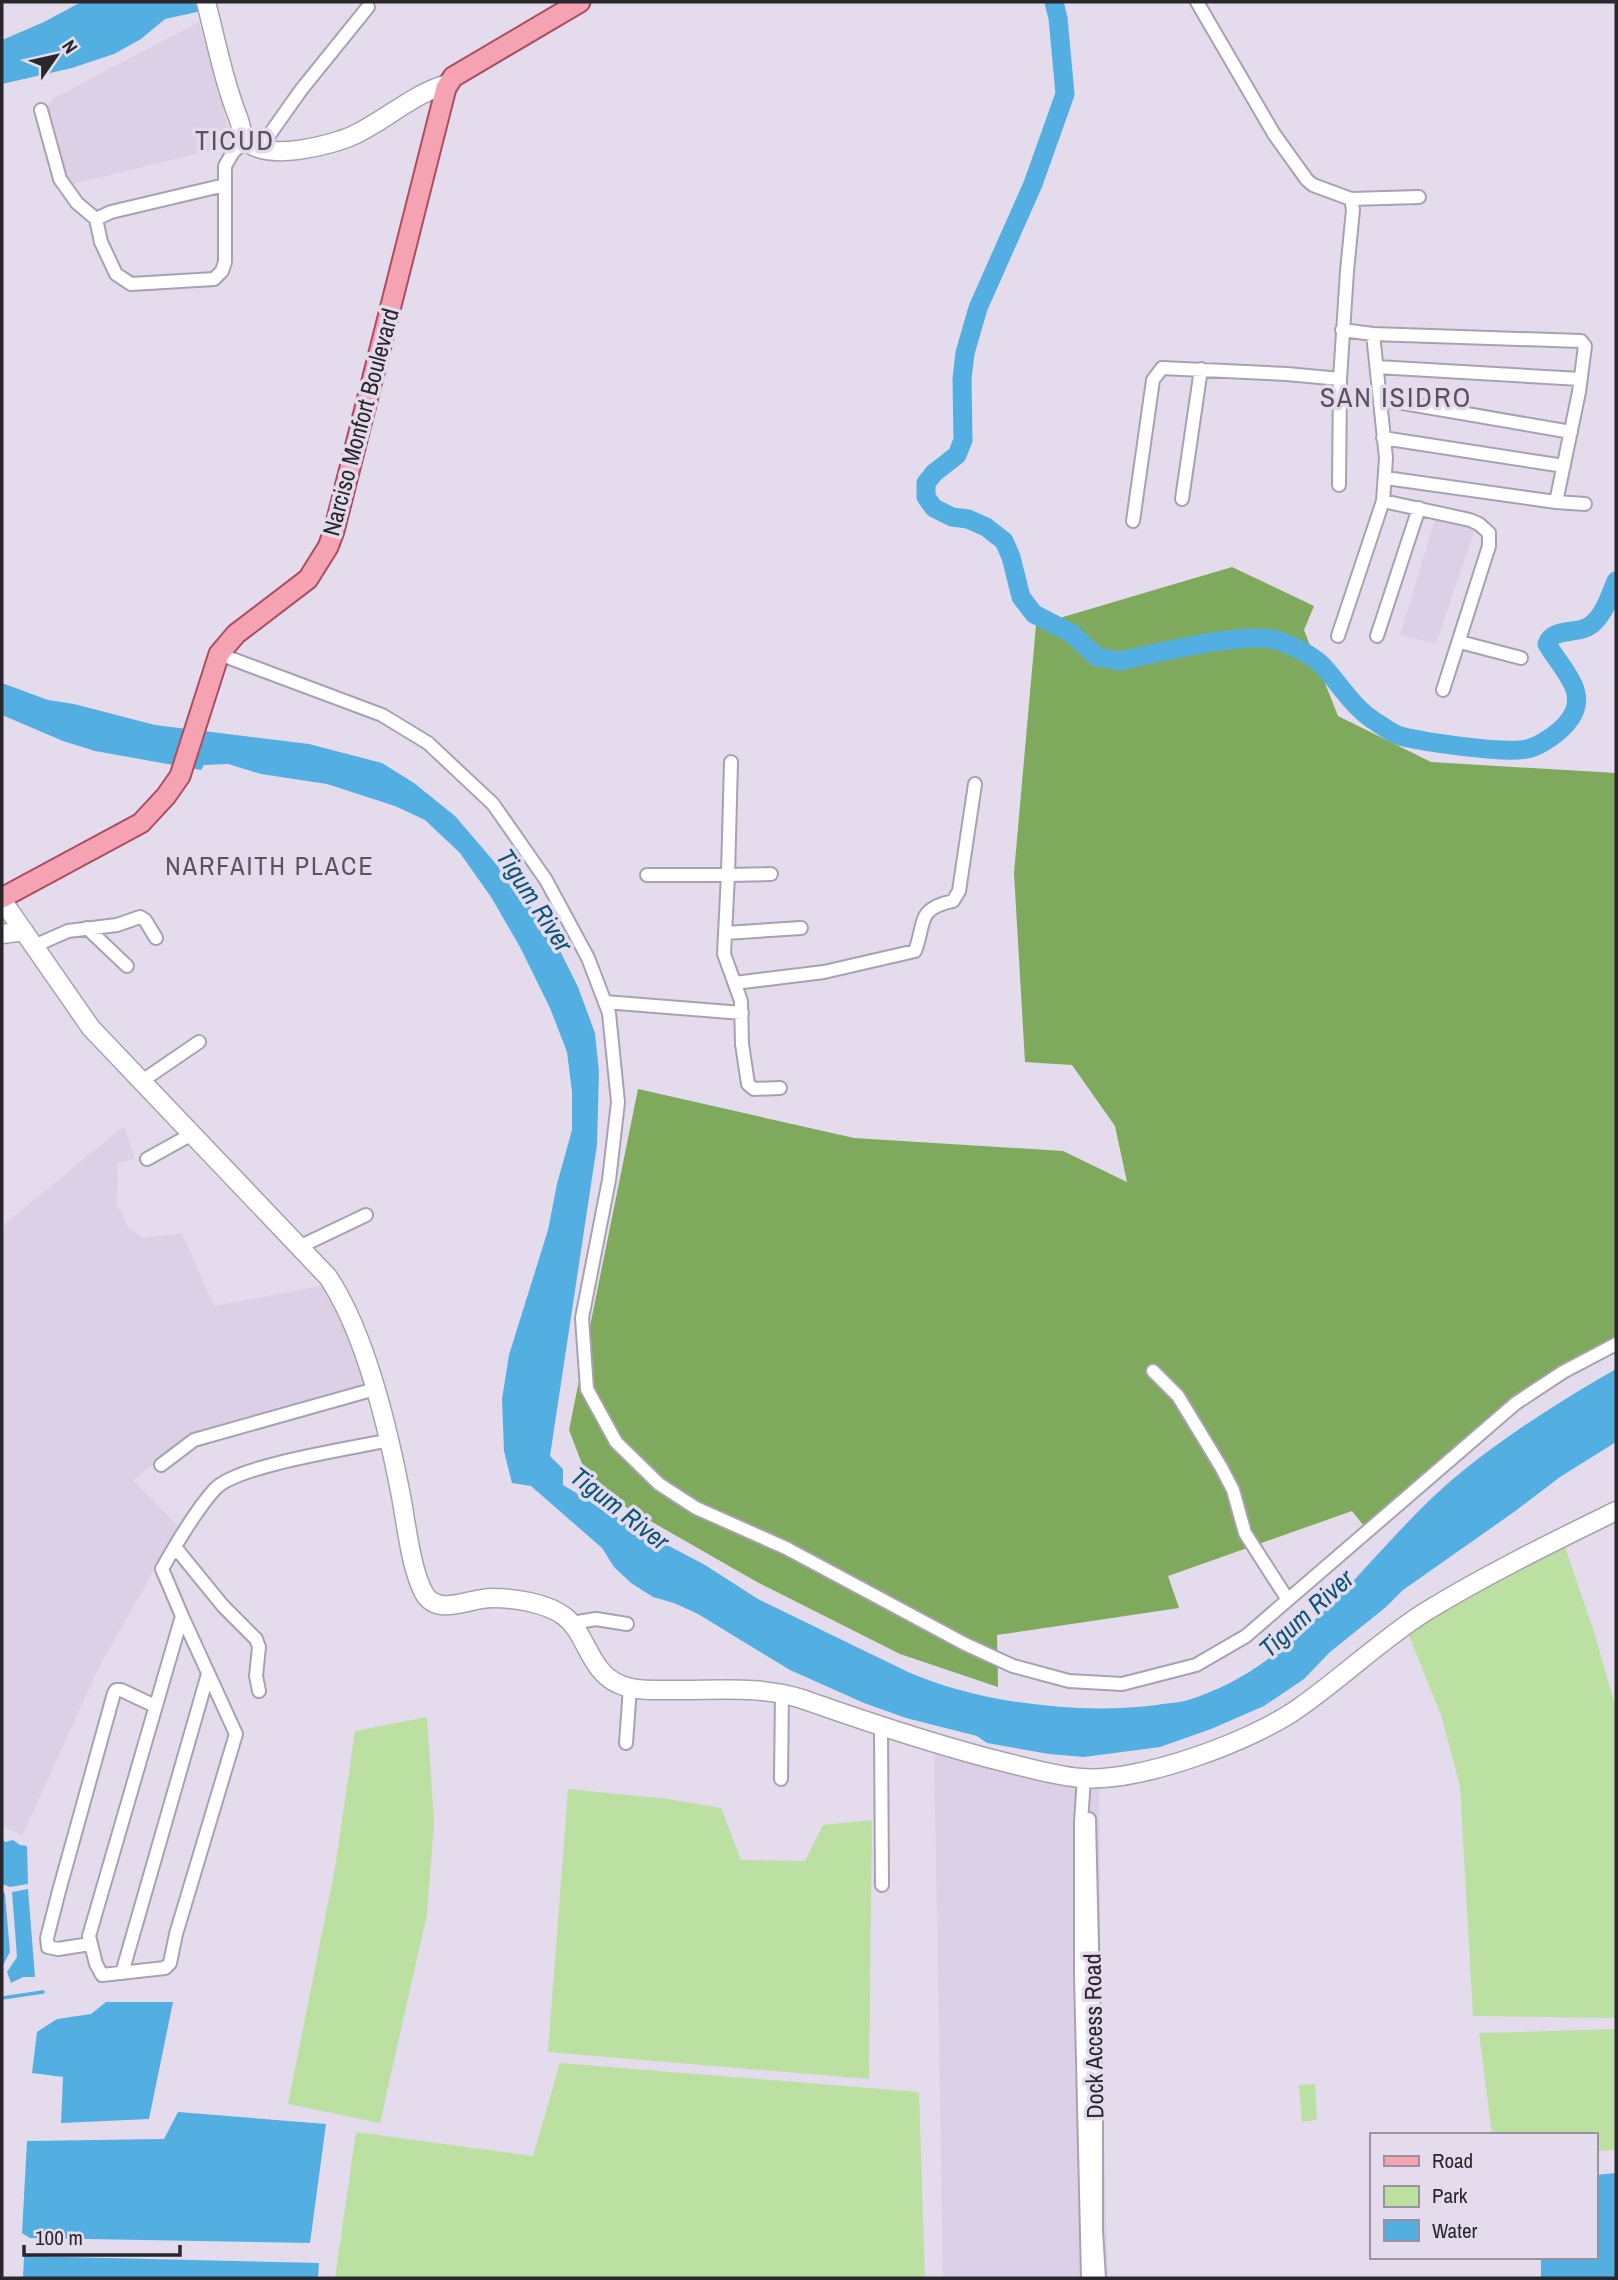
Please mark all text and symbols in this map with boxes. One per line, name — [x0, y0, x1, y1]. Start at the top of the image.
north arrow — [21, 21, 91, 91]
text: N — [56, 35, 84, 58]
district label: TICUD — [195, 121, 275, 159]
street label: Narciso Monfort Boulevard — [314, 305, 406, 539]
district label: SAN ISIDRO — [1320, 378, 1472, 416]
water label: Tigum River — [489, 842, 582, 959]
district label: NARFAITH PLACE — [165, 848, 375, 883]
water label: Tigum River — [563, 1458, 677, 1558]
water label: Tigum River — [1251, 1560, 1362, 1665]
street label: Dock Access Road — [1076, 1953, 1110, 2119]
legend — [1370, 2133, 1597, 2259]
text: Road — [1432, 2146, 1473, 2175]
text: Park — [1432, 2181, 1468, 2210]
scale bar — [24, 2214, 180, 2258]
text: Water — [1432, 2216, 1478, 2245]
text: 100 m — [35, 2223, 83, 2252]

